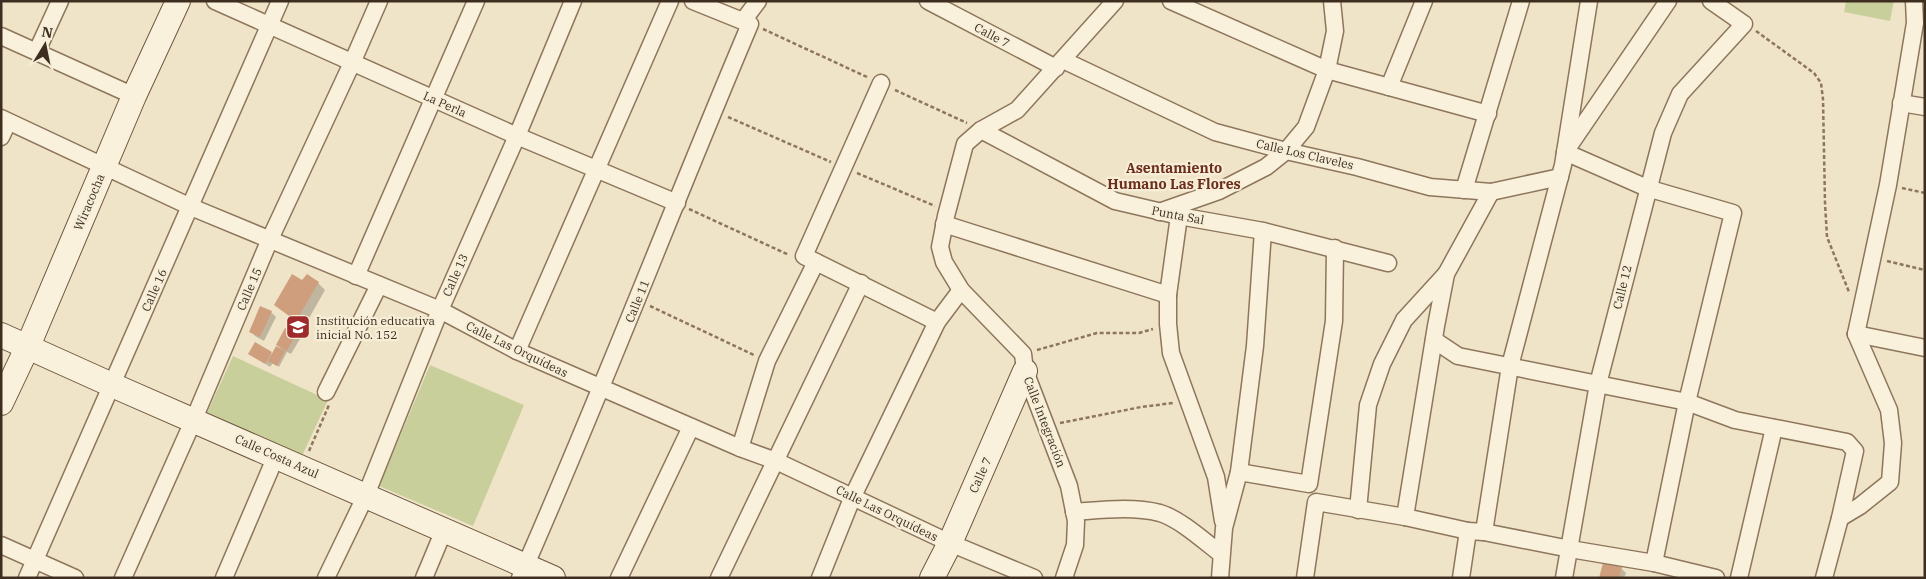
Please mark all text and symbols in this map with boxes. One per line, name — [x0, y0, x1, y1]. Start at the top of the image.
street label: Calle 7 — [972, 19, 1012, 51]
north arrow — [20, 20, 70, 70]
text: N — [40, 22, 54, 42]
street label: La Perla — [421, 88, 469, 120]
street label: Calle Los Claveles — [1255, 135, 1355, 173]
district label: Asentamiento Humano Las Flores — [1107, 159, 1241, 193]
street label: Wiracocha — [70, 171, 108, 233]
street label: Punta Sal — [1150, 203, 1206, 228]
street label: Calle 13 — [439, 251, 471, 299]
street label: Calle 12 — [1609, 263, 1635, 311]
street label: Calle 15 — [233, 265, 265, 313]
street label: Calle 16 — [138, 266, 170, 314]
street label: Calle 11 — [622, 277, 652, 325]
place label: Institución educativa inicial No. 152 — [316, 313, 436, 342]
school or university icon: Institución educativa inicial No. 152 — [285, 314, 311, 340]
street label: Calle Las Orquídeas — [464, 318, 571, 380]
street label: Calle Integración — [1021, 375, 1069, 470]
street label: Calle Costa Azul — [233, 431, 322, 481]
street label: Calle 7 — [965, 455, 995, 495]
street label: Calle Las Orquídeas — [834, 482, 941, 544]

